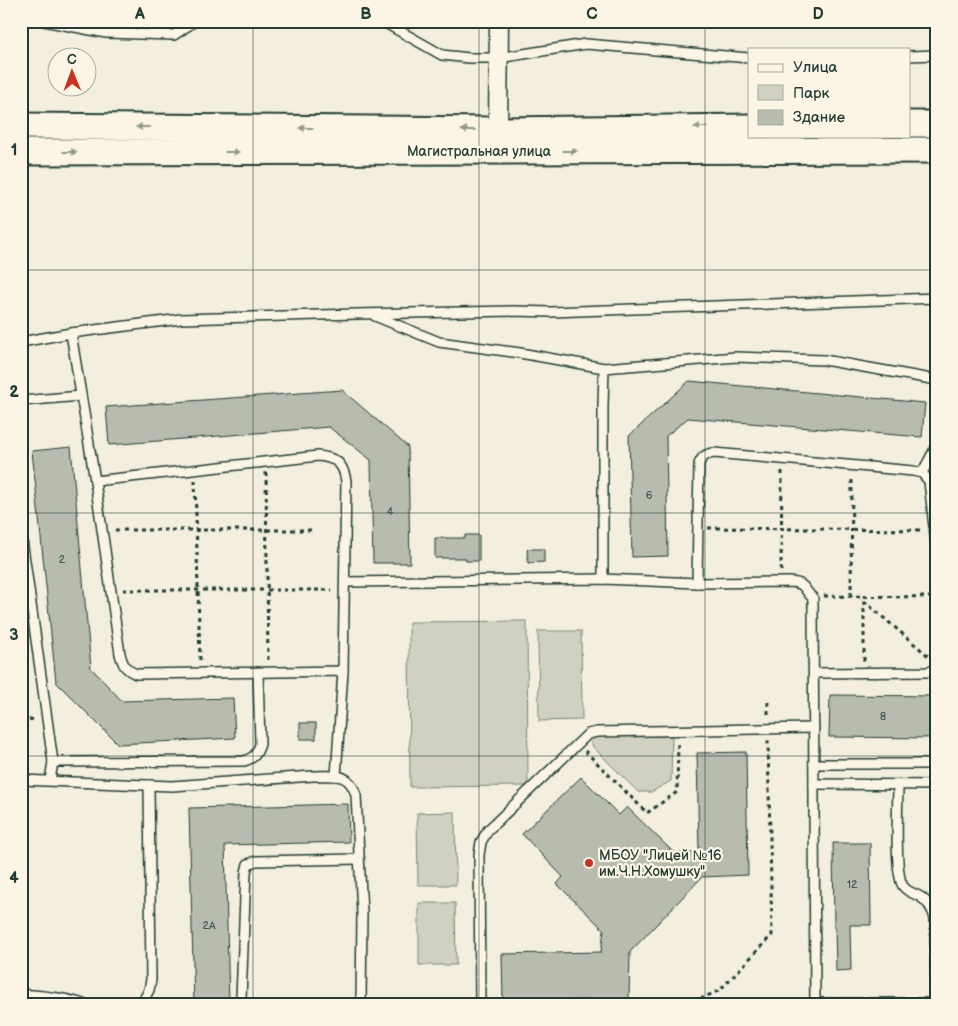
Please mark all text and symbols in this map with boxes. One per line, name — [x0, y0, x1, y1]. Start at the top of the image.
text: A — [134, 5, 145, 24]
text: B — [360, 5, 372, 24]
text: C — [586, 5, 598, 24]
text: D — [812, 5, 824, 24]
north arrow — [48, 48, 98, 98]
legend — [748, 48, 910, 138]
text: С — [67, 51, 77, 68]
text: Улица — [793, 58, 838, 77]
text: Парк — [793, 84, 830, 103]
text: Здание — [793, 108, 845, 127]
one-way arrow — [135, 123, 151, 131]
one-way arrow — [692, 123, 708, 131]
one-way arrow — [297, 124, 313, 132]
one-way arrow — [460, 125, 476, 133]
text: 1 — [11, 141, 17, 160]
street label: Магистральная улица — [407, 143, 552, 160]
one-way arrow — [562, 147, 578, 155]
one-way arrow — [62, 148, 78, 156]
one-way arrow — [225, 148, 241, 156]
text: 2 — [9, 383, 19, 402]
house number: 6 — [646, 489, 653, 502]
house number: 4 — [387, 505, 394, 518]
house number: 2 — [59, 553, 66, 566]
text: 3 — [9, 626, 19, 645]
house number: 8 — [880, 710, 886, 723]
place label: МБОУ "Лицей №16 им.Ч.Н.Хомушку" — [599, 847, 722, 880]
marker: МБОУ "Лицей №16 им.Ч.Н.Хомушку" — [583, 857, 595, 869]
text: 4 — [9, 869, 19, 888]
house number: 12 — [847, 878, 858, 891]
house number: 2А — [202, 919, 216, 932]

